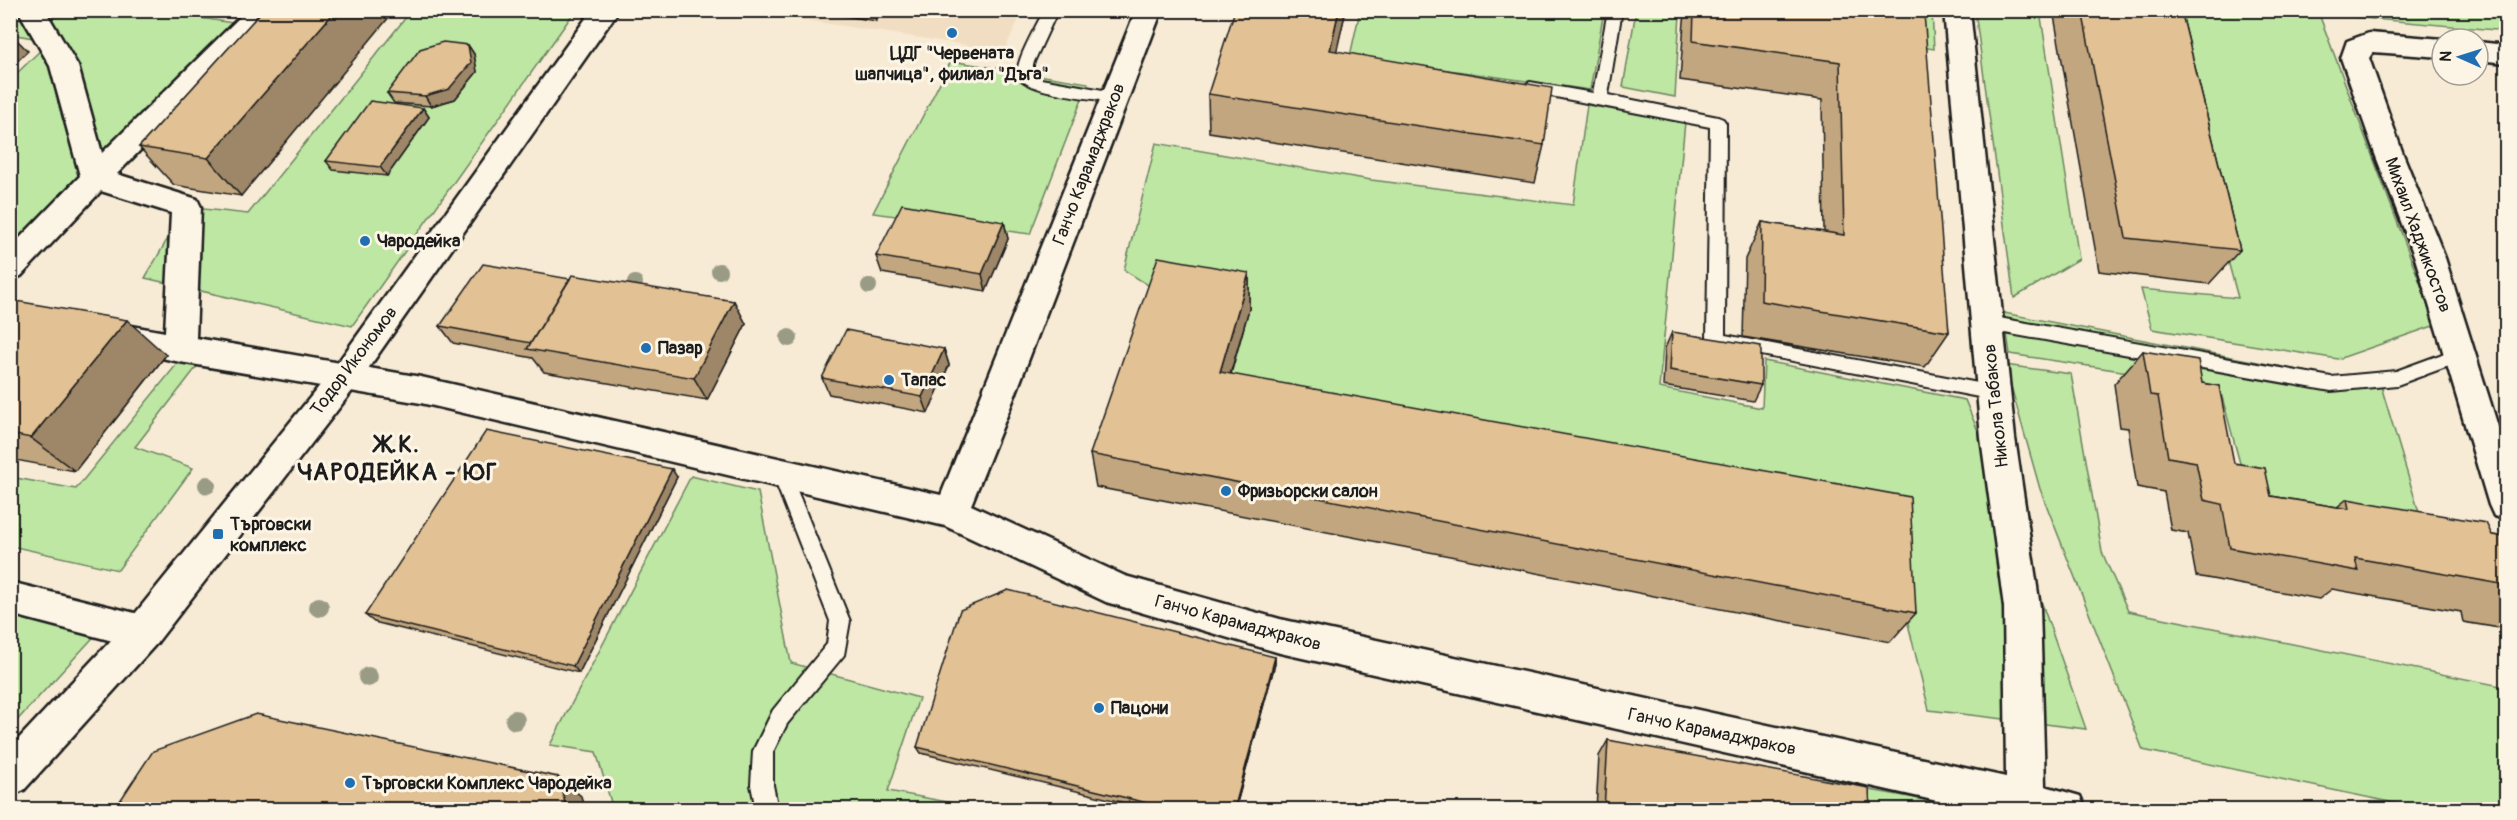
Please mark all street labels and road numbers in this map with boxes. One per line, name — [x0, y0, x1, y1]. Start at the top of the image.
street label: Ганчо Карамаджраков — [1048, 80, 1130, 248]
street label: Михаил Хаджикостов — [2379, 154, 2457, 316]
street label: Тодор Икономов — [305, 302, 403, 420]
street label: Никола Табаков — [1978, 343, 2014, 469]
street label: Ганчо Карамаджраков — [1152, 590, 1324, 656]
street label: Ганчо Карамаджраков — [1626, 703, 1798, 761]

